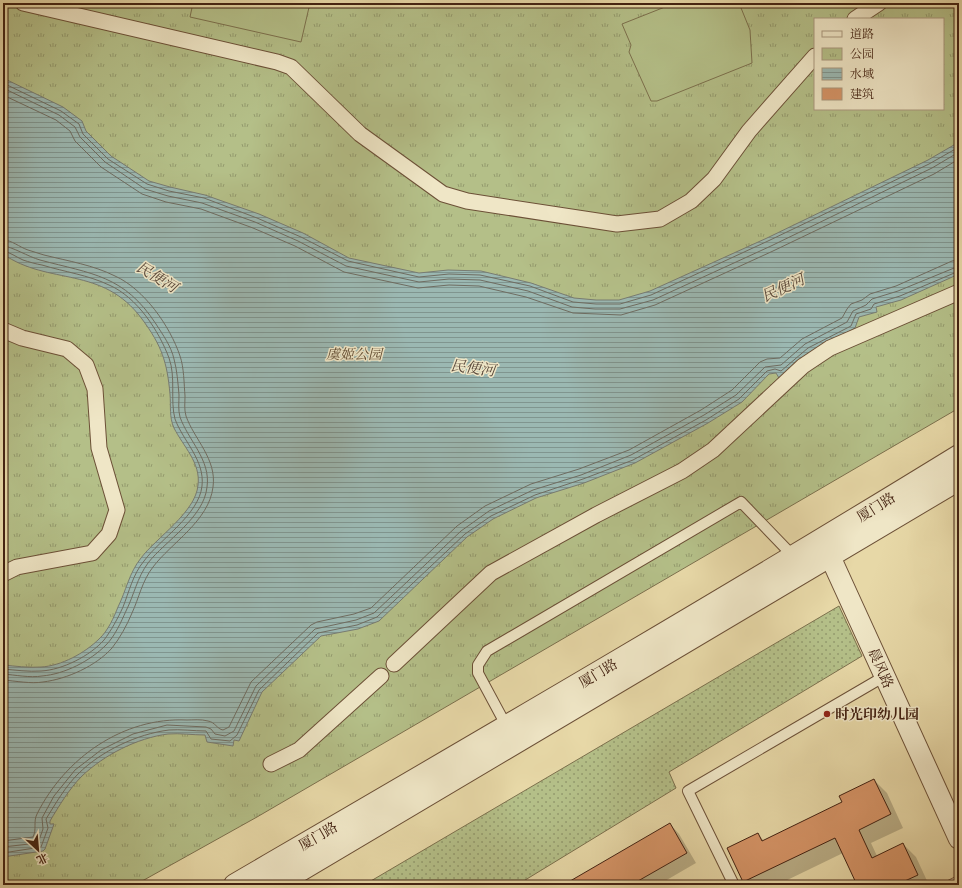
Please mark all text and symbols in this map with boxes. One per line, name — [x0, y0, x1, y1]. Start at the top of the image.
legend — [814, 18, 944, 110]
text: 道路 — [850, 27, 874, 42]
text: 公园 — [850, 47, 874, 62]
text: 水域 — [850, 67, 874, 82]
text: 建筑 — [850, 87, 874, 102]
water label: 民便河 — [133, 258, 183, 299]
water label: 民便河 — [759, 269, 810, 307]
park label: 虞姬公园 — [326, 346, 384, 363]
water label: 民便河 — [449, 356, 499, 381]
street label: 厦门路 — [854, 489, 899, 526]
street label: 晨风路 — [864, 646, 897, 691]
street label: 厦门路 — [576, 655, 621, 692]
place label: 时光印幼儿园 — [835, 706, 919, 723]
marker: 时光印幼儿园 — [822, 709, 832, 719]
street label: 厦门路 — [296, 819, 341, 854]
north arrow — [18, 830, 58, 870]
text: 北 — [34, 850, 50, 867]

